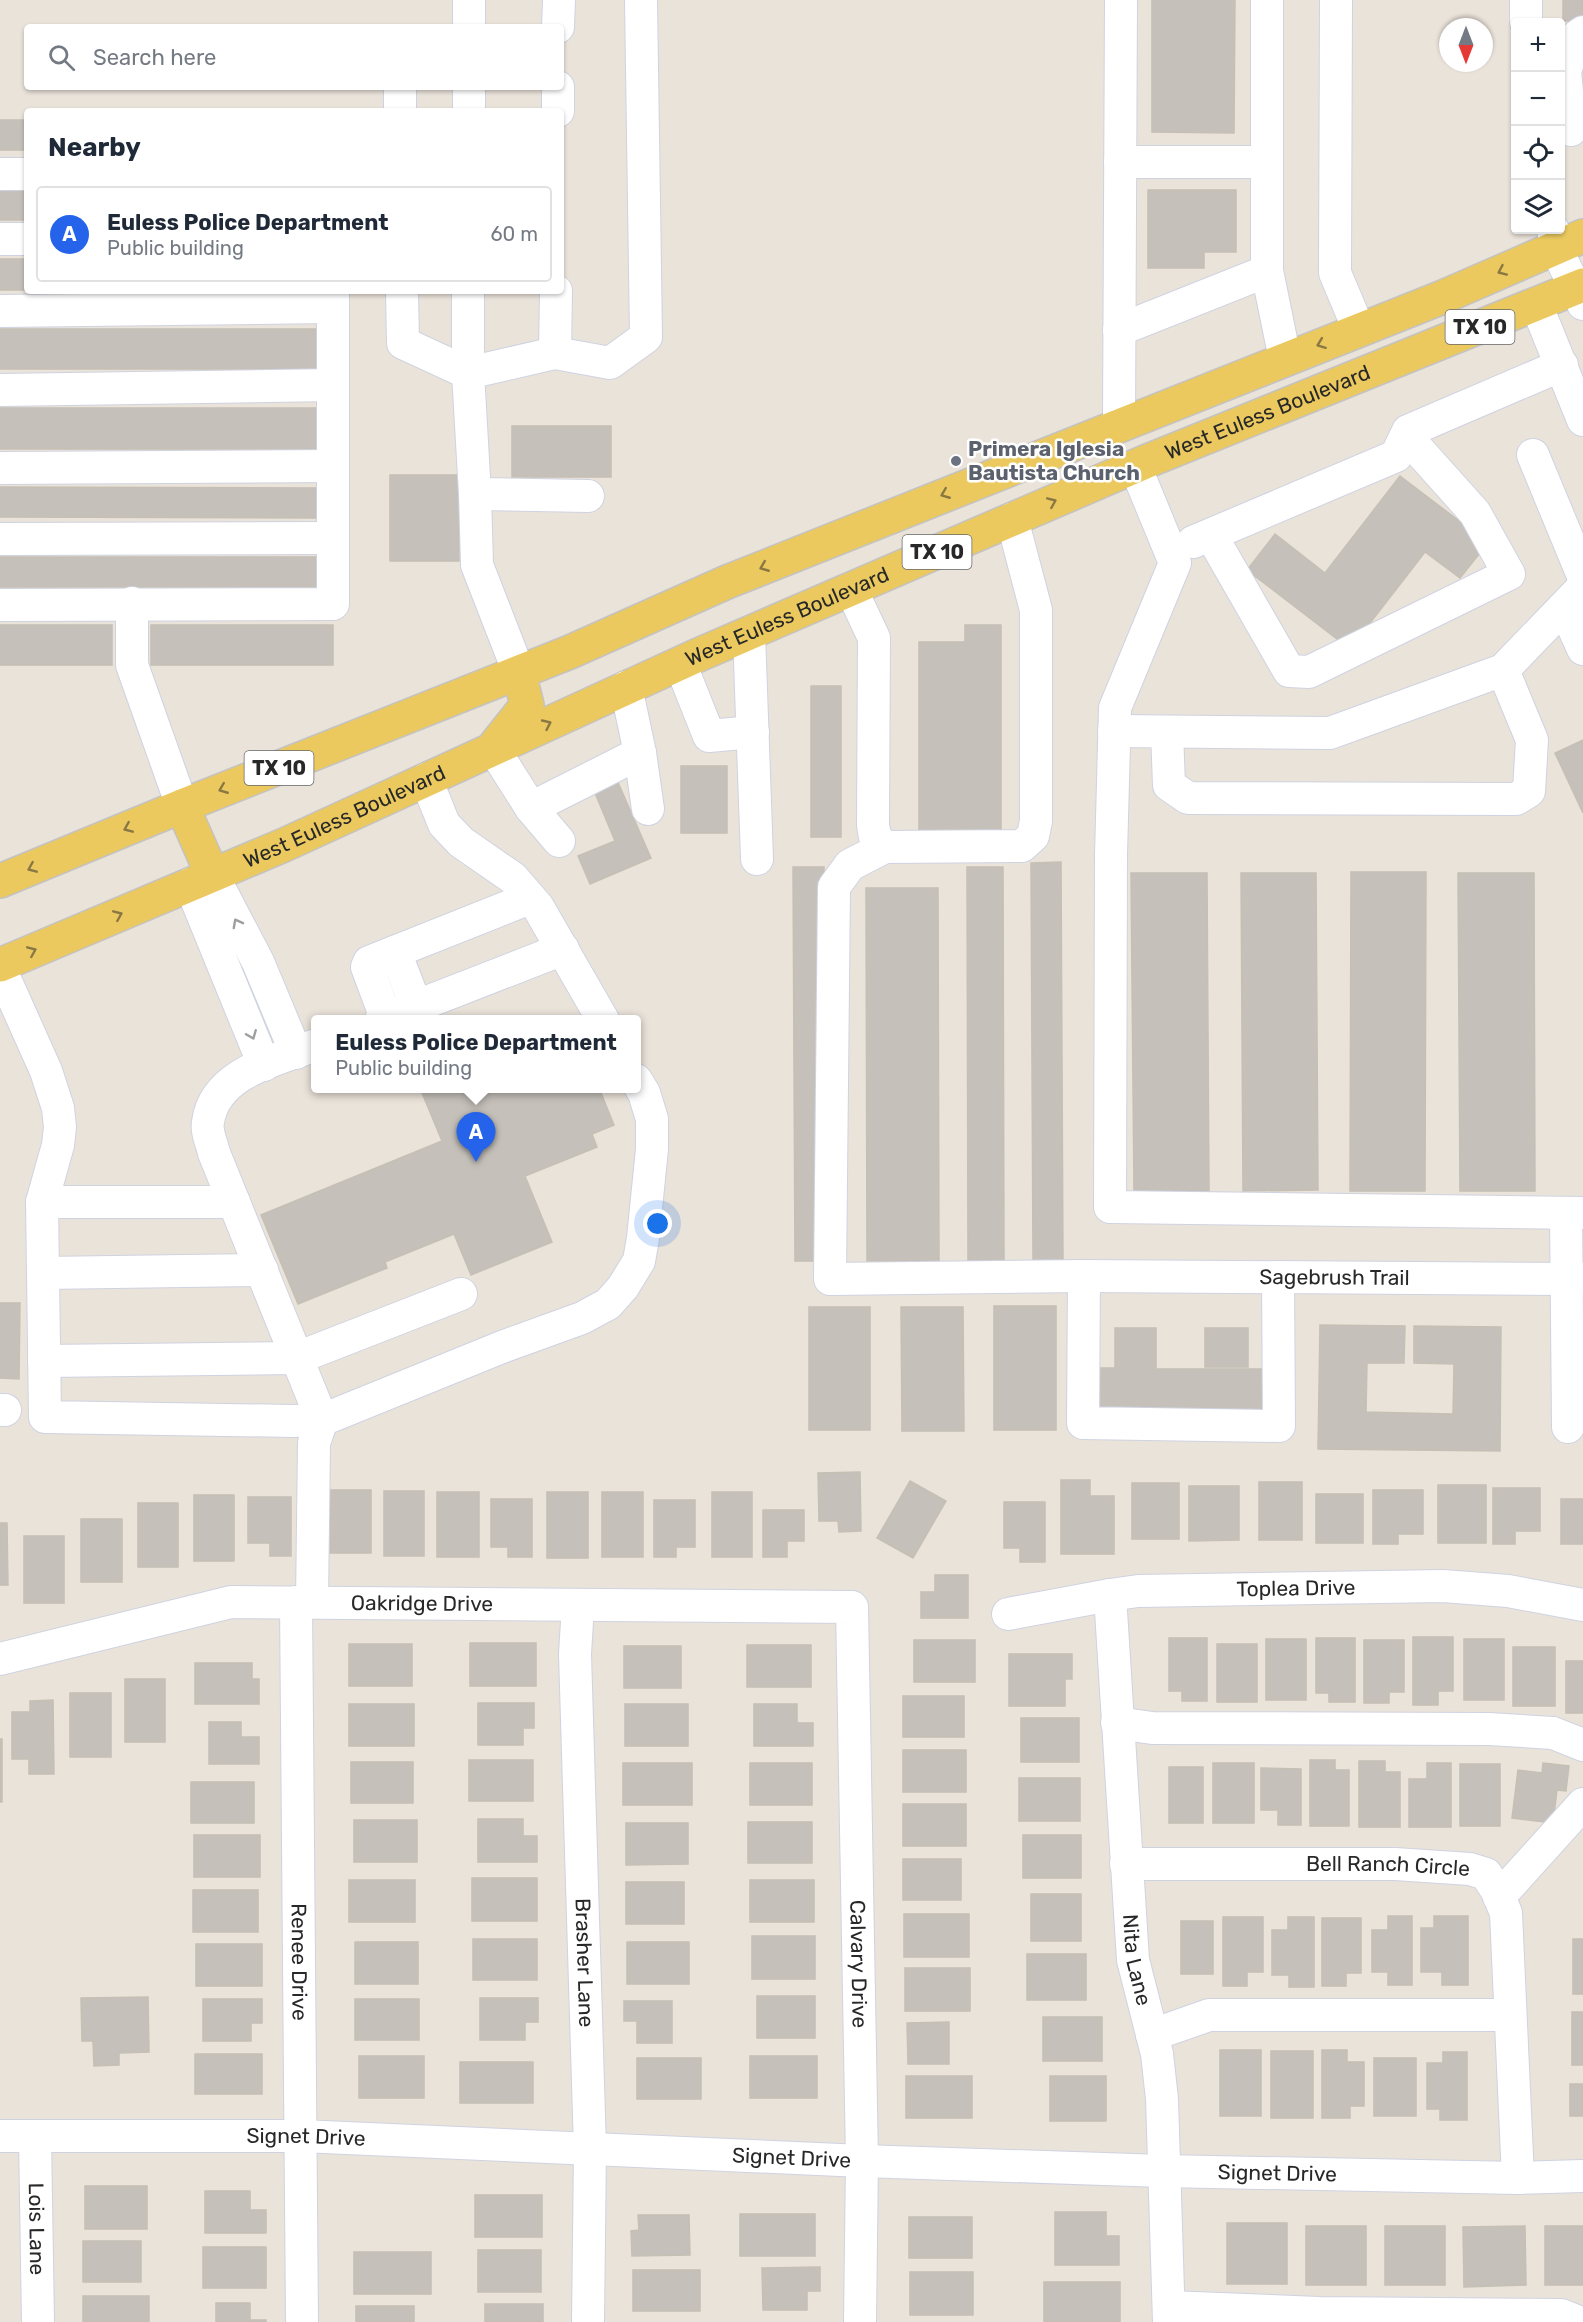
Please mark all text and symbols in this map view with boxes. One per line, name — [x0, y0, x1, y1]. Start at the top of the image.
north arrow — [1439, 18, 1493, 72]
map controls — [1511, 18, 1565, 234]
button: + — [1511, 18, 1565, 72]
search box — [24, 24, 564, 90]
icon: search — [45, 41, 78, 74]
text: Search here — [93, 44, 216, 71]
button: − — [1511, 72, 1565, 126]
button: locate — [1511, 126, 1565, 180]
text: Nearby — [48, 132, 141, 163]
button: layers — [1511, 180, 1565, 234]
text: Euless Police Department — [107, 209, 388, 236]
text: A — [62, 222, 77, 246]
text: 60 m — [491, 222, 538, 246]
text: Public building — [107, 236, 244, 260]
one-way arrow — [1497, 264, 1508, 276]
road number: TX 10 — [1446, 310, 1514, 344]
one-way arrow — [1317, 337, 1327, 350]
street label: West Euless Boulevard — [1161, 359, 1374, 465]
place label: Primera Iglesia Bautista Church — [968, 436, 1140, 485]
marker: Primera Iglesia Bautista Church — [949, 454, 963, 468]
one-way arrow — [940, 487, 951, 499]
one-way arrow — [1046, 497, 1057, 509]
road number: TX 10 — [902, 535, 972, 569]
one-way arrow — [759, 560, 770, 572]
street label: West Euless Boulevard — [681, 561, 893, 671]
one-way arrow — [540, 719, 551, 731]
road number: TX 10 — [244, 751, 314, 785]
street label: West Euless Boulevard — [239, 760, 449, 873]
one-way arrow — [218, 782, 229, 795]
one-way arrow — [123, 821, 134, 833]
one-way arrow — [27, 861, 38, 873]
one-way arrow — [112, 910, 123, 922]
one-way arrow — [233, 919, 244, 929]
one-way arrow — [26, 946, 37, 958]
popup — [311, 1015, 641, 1093]
one-way arrow — [245, 1029, 257, 1040]
text: Euless Police Department — [335, 1029, 617, 1056]
text: Public building — [335, 1056, 472, 1080]
pin: A — [456, 1112, 496, 1162]
your location — [643, 1209, 672, 1238]
street label: Sagebrush Trail — [1259, 1264, 1410, 1290]
street label: Toplea Drive — [1236, 1574, 1356, 1601]
street label: Oakridge Drive — [351, 1590, 493, 1616]
street label: Bell Ranch Circle — [1306, 1851, 1471, 1881]
street label: Brasher Lane — [570, 1898, 599, 2028]
street label: Calvary Drive — [845, 1900, 873, 2028]
street label: Renee Drive — [287, 1903, 312, 2021]
street label: Nita Lane — [1118, 1913, 1157, 2008]
street label: Signet Drive — [246, 2123, 366, 2151]
street label: Signet Drive — [731, 2142, 852, 2172]
street label: Signet Drive — [1217, 2159, 1337, 2186]
street label: Lois Lane — [24, 2183, 50, 2275]

